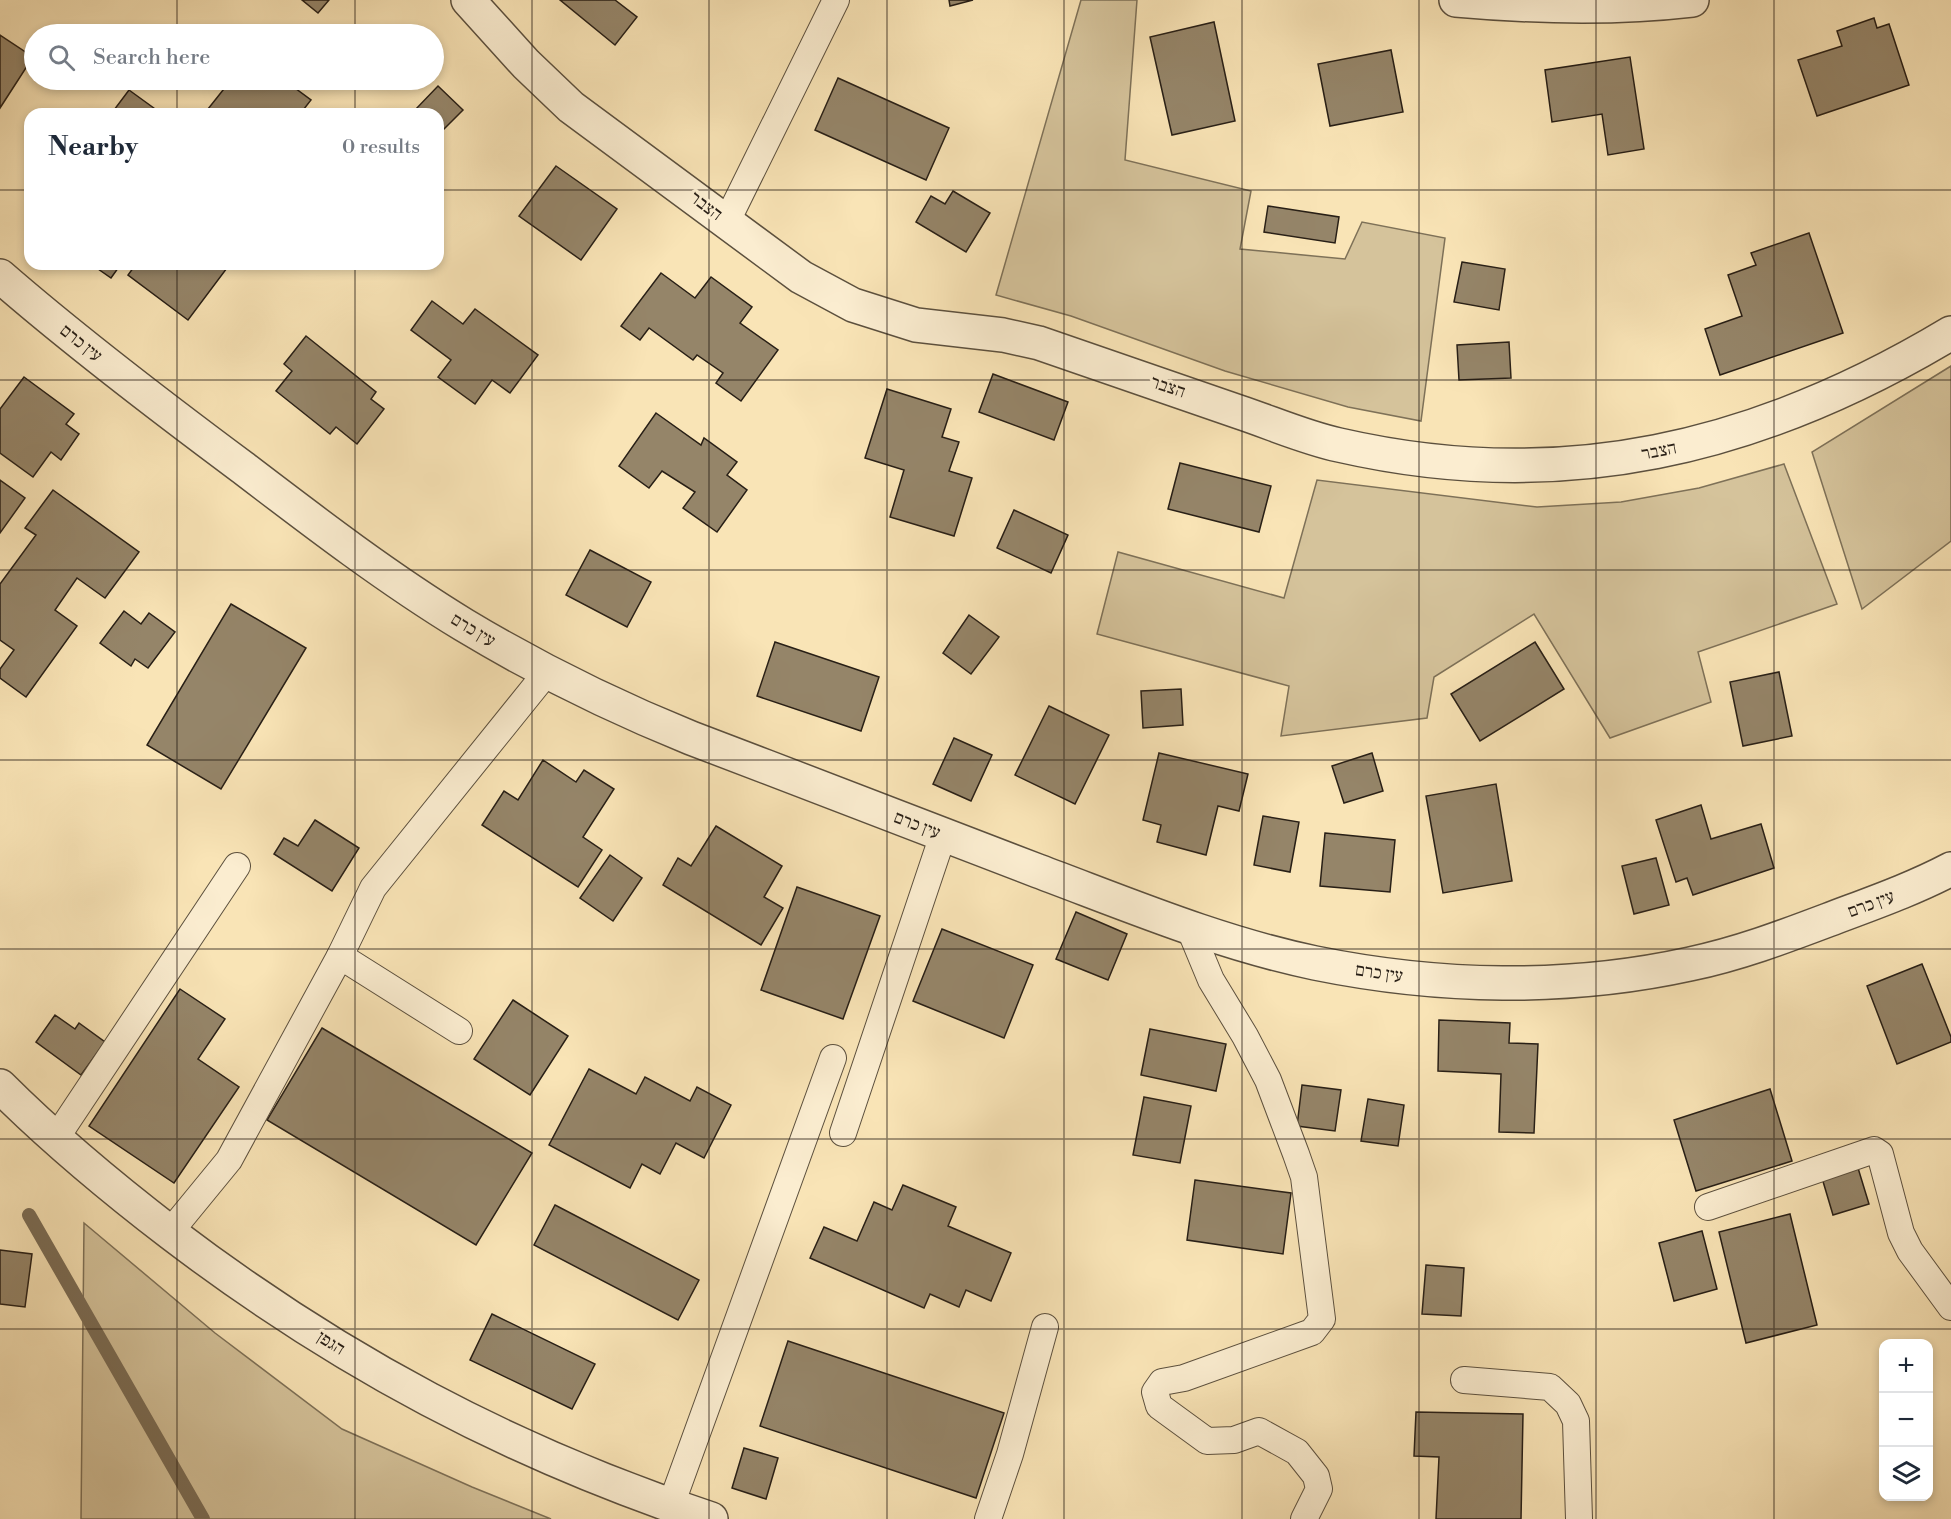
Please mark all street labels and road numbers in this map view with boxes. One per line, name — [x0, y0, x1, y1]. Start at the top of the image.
street label: הצבר — [685, 186, 727, 226]
street label: עין כרם — [55, 319, 107, 367]
street label: הצבר — [1148, 370, 1188, 404]
street label: הצבר — [1639, 436, 1679, 466]
street label: עין כרם — [446, 608, 500, 652]
street label: עין כרם — [890, 806, 944, 844]
street label: עין כרם — [1844, 885, 1898, 923]
street label: עין כרם — [1354, 958, 1404, 988]
street label: הגפן — [313, 1326, 349, 1360]

